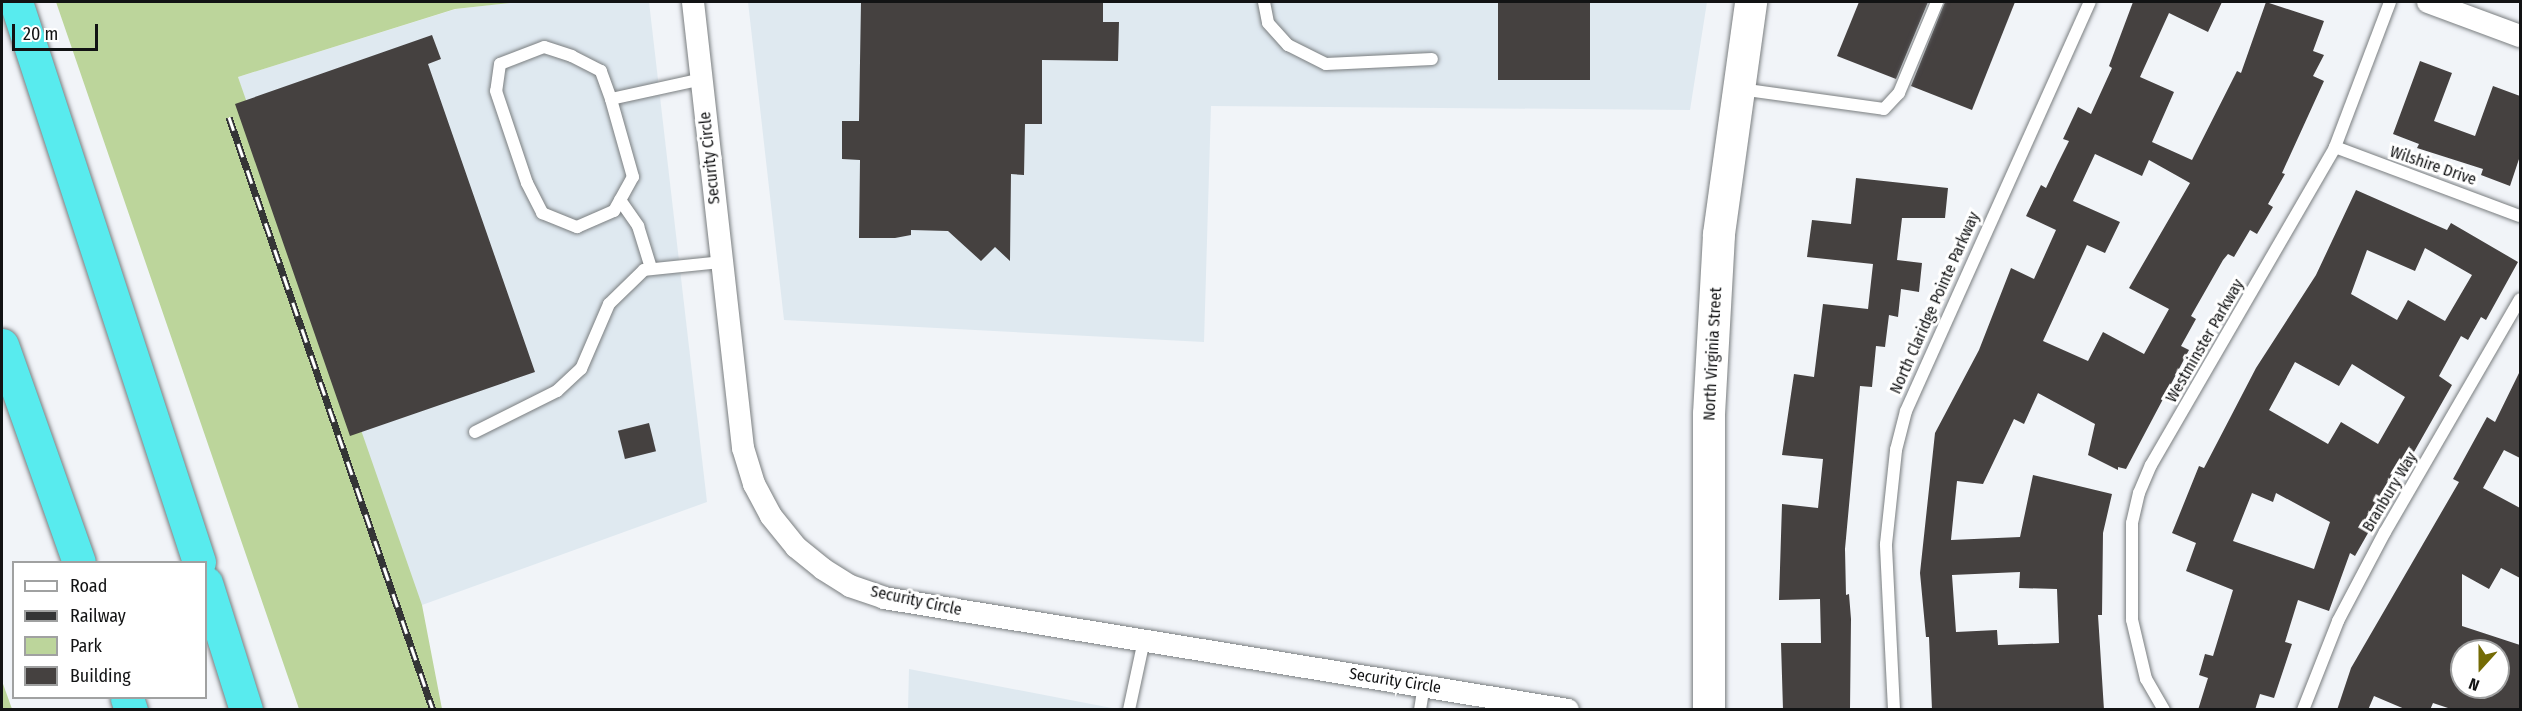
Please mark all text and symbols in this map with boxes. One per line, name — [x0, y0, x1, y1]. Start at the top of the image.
scale bar — [15, 12, 100, 50]
text: 20 m — [23, 23, 58, 45]
street label: Security Circle — [696, 111, 724, 205]
street label: Wilshire Drive — [2387, 142, 2479, 190]
street label: North Claridge Pointe Parkway — [1886, 209, 1984, 397]
street label: Westminster Parkway — [2162, 276, 2248, 406]
street label: North Virginia Street — [1700, 287, 1726, 421]
street label: Branbury Way — [2359, 449, 2421, 535]
legend — [12, 561, 207, 699]
text: Road — [70, 575, 107, 597]
street label: Security Circle — [869, 582, 963, 620]
text: Railway — [70, 605, 126, 627]
text: Park — [70, 635, 102, 657]
north arrow — [2450, 639, 2510, 699]
street label: Security Circle — [1348, 664, 1442, 698]
text: Building — [70, 665, 131, 687]
text: N — [2466, 674, 2482, 695]

